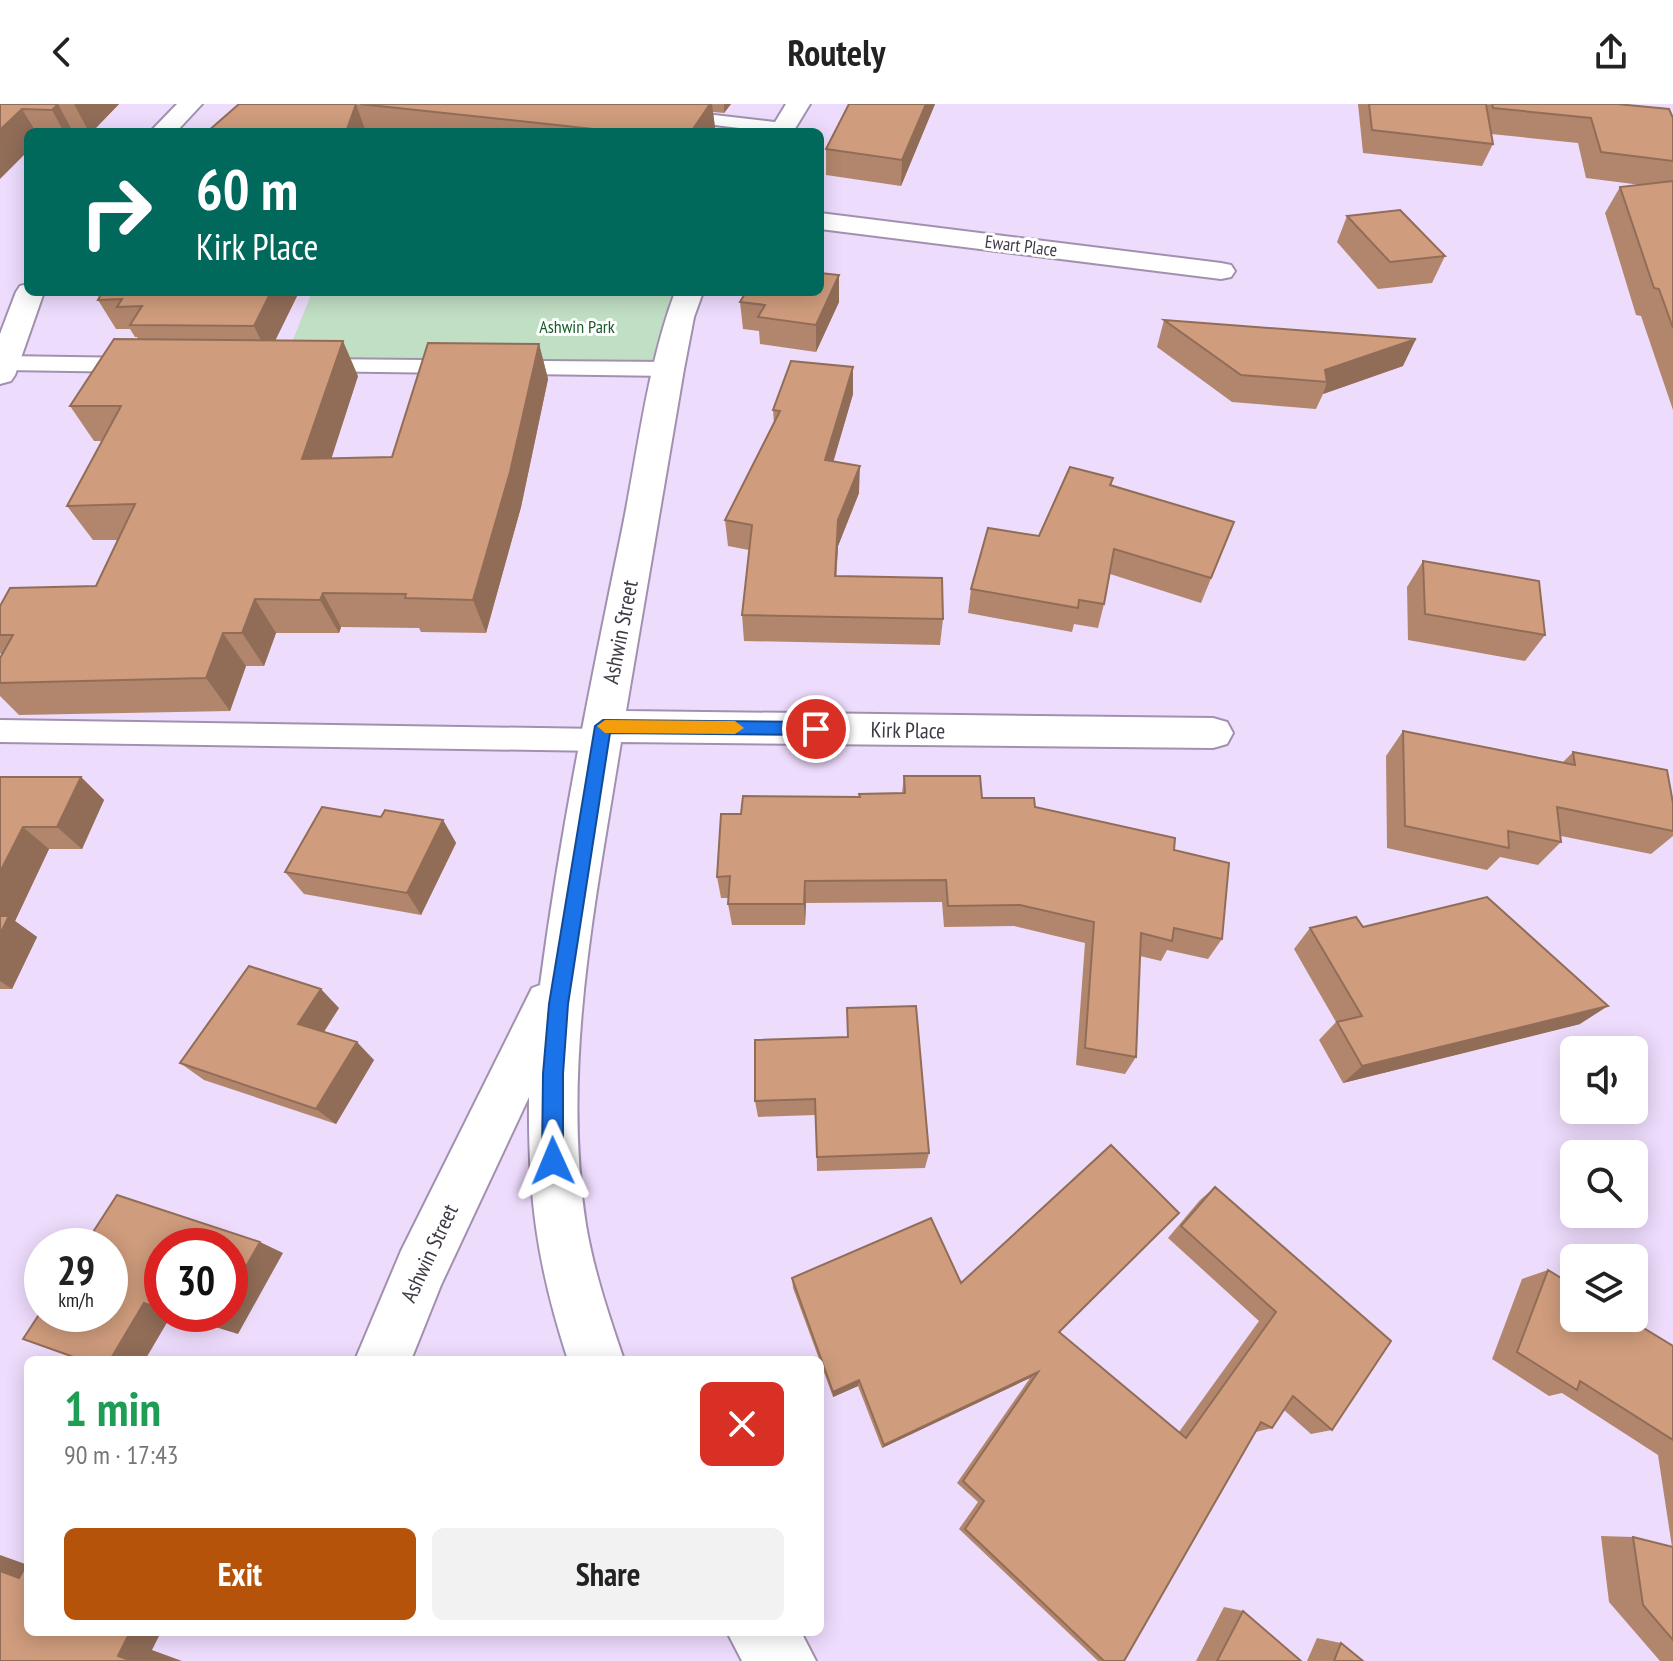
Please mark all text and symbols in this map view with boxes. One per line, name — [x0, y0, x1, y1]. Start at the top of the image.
text: Routely — [788, 29, 885, 76]
icon: back — [40, 30, 84, 74]
icon: share — [1589, 30, 1633, 74]
text: 60 m — [196, 153, 298, 225]
icon: right — [64, 160, 168, 264]
text: Kirk Place — [196, 223, 318, 270]
street label: Ewart Place — [984, 230, 1059, 261]
park label: Ashwin Park — [539, 315, 615, 338]
street label: Ashwin Street — [596, 578, 644, 686]
pin — [782, 695, 850, 763]
icon: arrive — [794, 707, 838, 751]
street label: Kirk Place — [870, 715, 946, 745]
map controls — [1560, 1036, 1648, 1332]
button: sound — [1560, 1036, 1648, 1124]
position arrow — [511, 1119, 595, 1203]
button: search — [1560, 1140, 1648, 1228]
street label: Ashwin Street — [394, 1199, 464, 1307]
speed limit sign: 30 — [144, 1228, 248, 1332]
text: 29 — [57, 1244, 95, 1296]
button: layers — [1560, 1244, 1648, 1332]
text: km/h — [58, 1287, 94, 1313]
text: 1 min — [64, 1377, 161, 1439]
button: close — [700, 1382, 784, 1466]
text: 90 m · 17:43 — [64, 1438, 179, 1471]
button: Exit — [64, 1528, 416, 1620]
button: Share — [432, 1528, 784, 1620]

